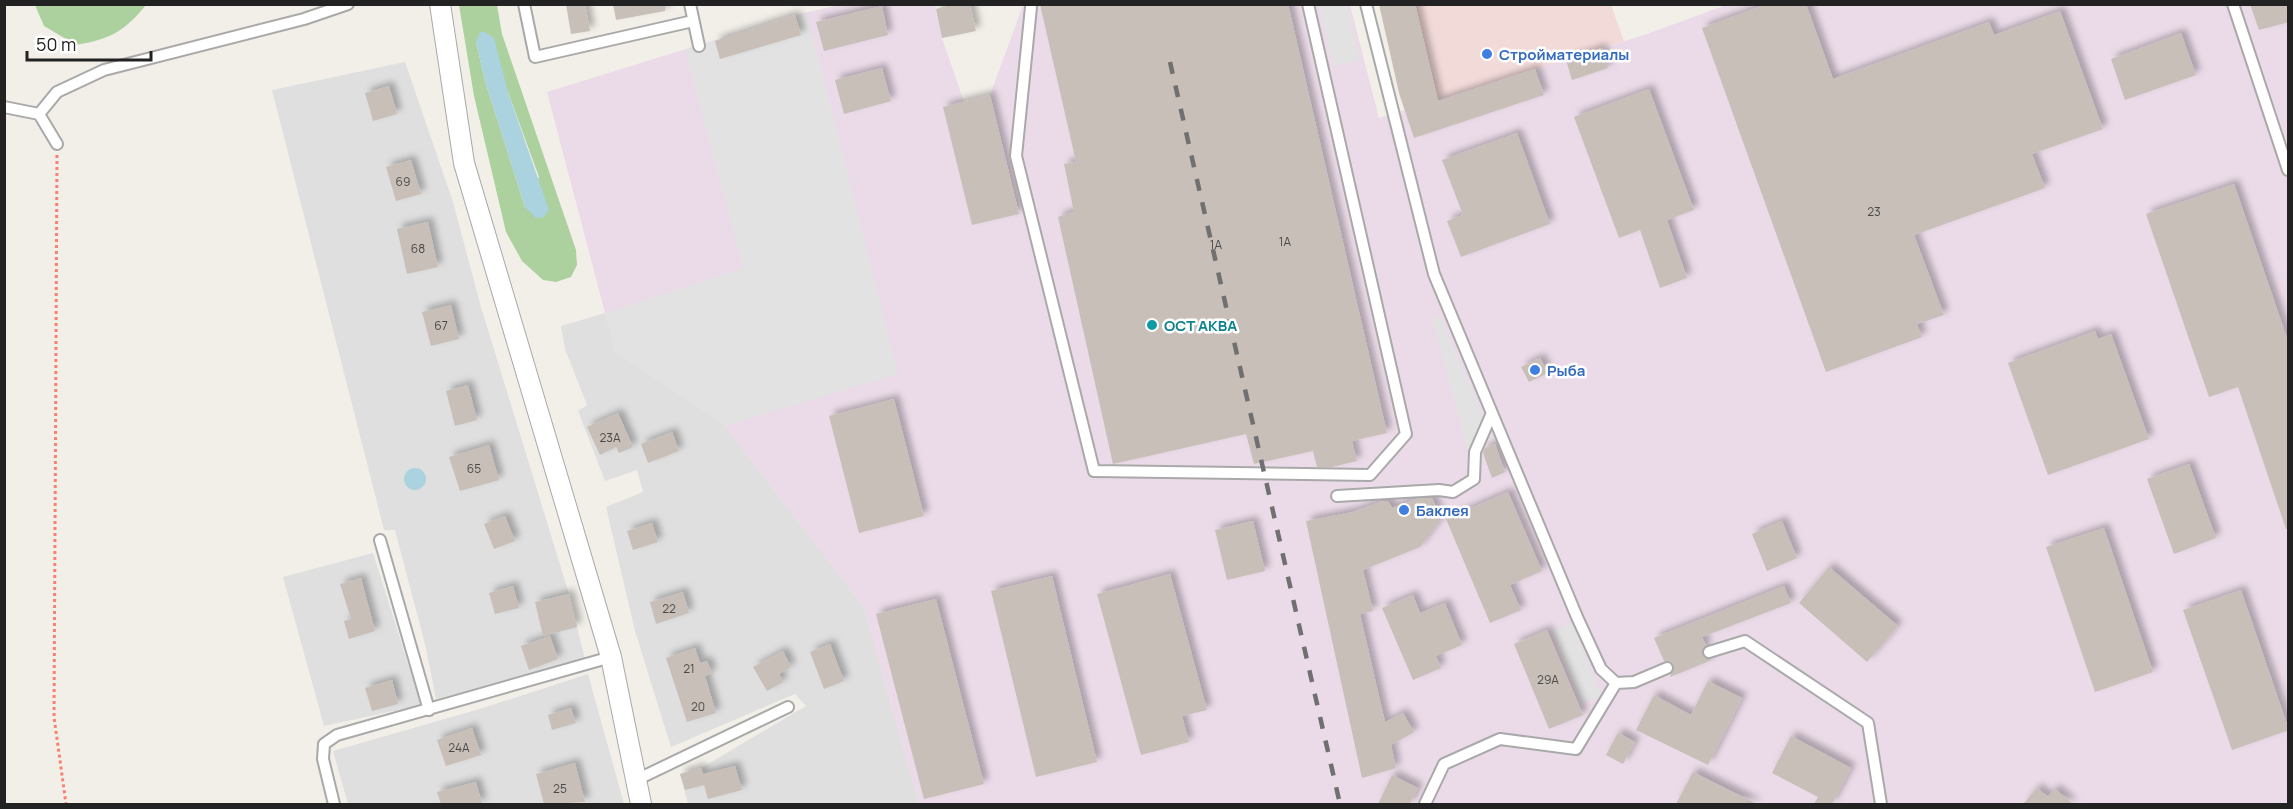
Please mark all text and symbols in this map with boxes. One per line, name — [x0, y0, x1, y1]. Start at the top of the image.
scale bar — [27, 24, 152, 62]
text: 50 m — [36, 32, 76, 56]
place label: Стройматериалы — [1499, 44, 1629, 65]
marker: Стройматериалы — [1480, 47, 1494, 61]
house number: 69 — [396, 173, 410, 190]
house number: 23 — [1867, 203, 1881, 220]
house number: 1А — [1279, 233, 1292, 250]
house number: 1А — [1210, 236, 1223, 253]
house number: 68 — [411, 240, 425, 257]
place label: ОСТ АКВА — [1164, 315, 1237, 336]
house number: 67 — [434, 317, 448, 334]
marker: ОСТ АКВА — [1145, 318, 1159, 332]
place label: Рыба — [1547, 360, 1585, 381]
marker: Рыба — [1528, 363, 1542, 377]
house number: 23А — [599, 429, 621, 446]
house number: 65 — [467, 460, 481, 477]
place label: Баклея — [1416, 500, 1469, 521]
marker: Баклея — [1397, 503, 1411, 517]
house number: 22 — [662, 600, 676, 617]
house number: 21 — [683, 660, 695, 677]
house number: 29А — [1537, 671, 1559, 688]
house number: 20 — [691, 698, 705, 715]
house number: 24А — [448, 739, 470, 756]
house number: 25 — [553, 780, 567, 797]

